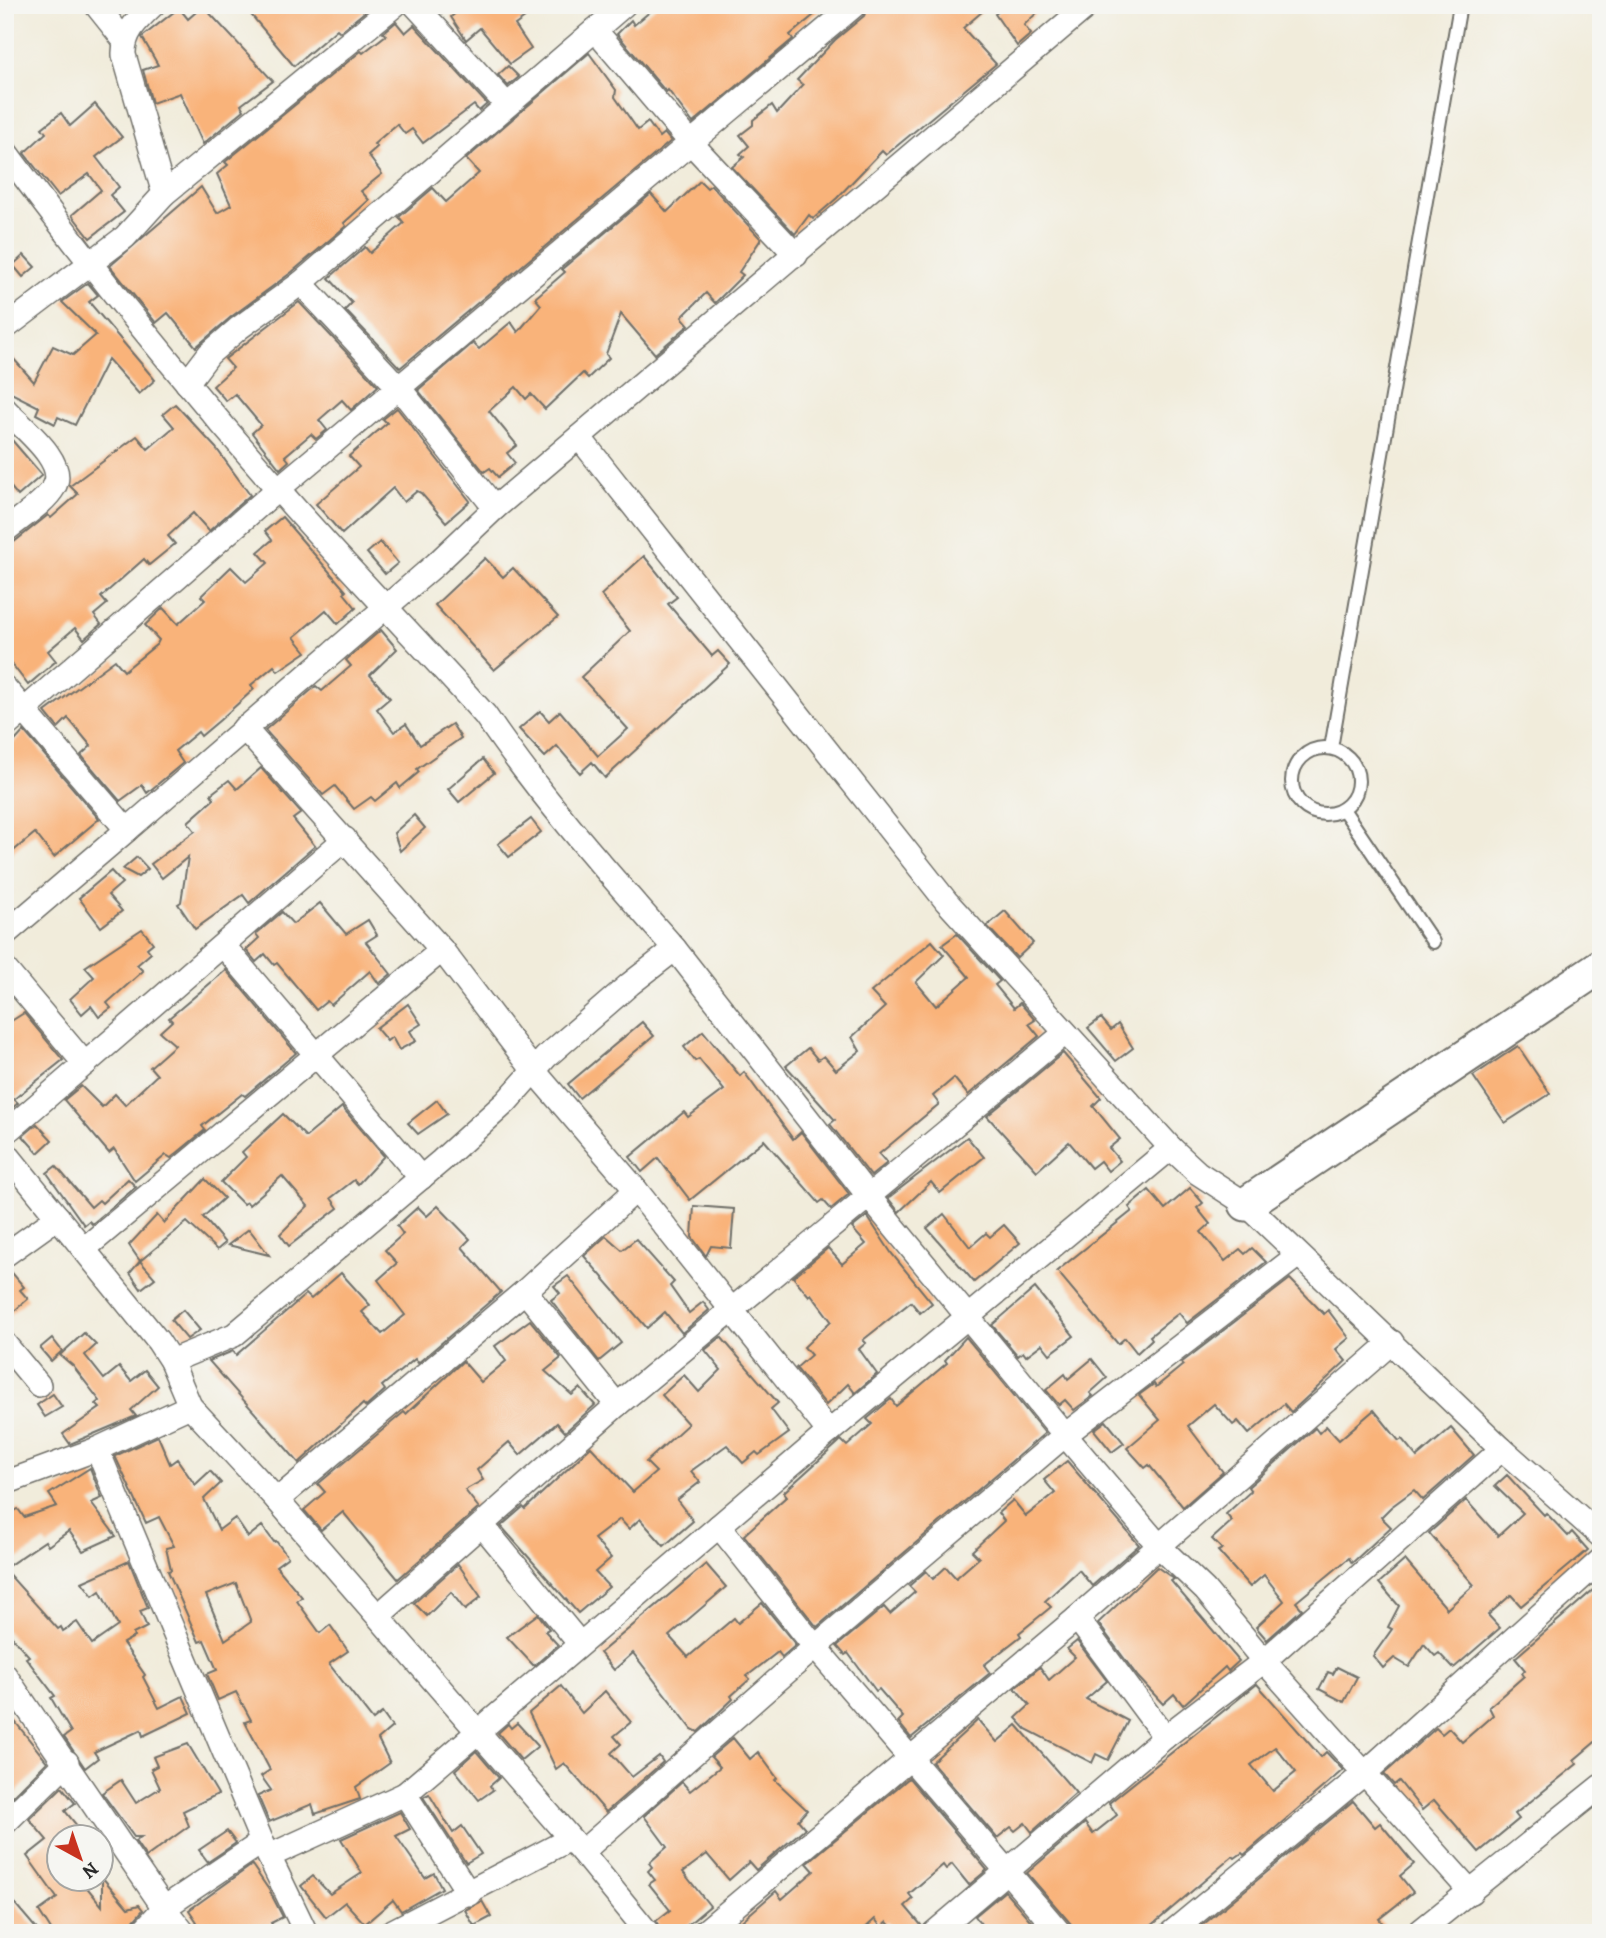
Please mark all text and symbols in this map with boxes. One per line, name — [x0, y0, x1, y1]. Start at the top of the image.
north arrow — [46, 1822, 116, 1892]
text: N — [77, 1856, 104, 1885]

